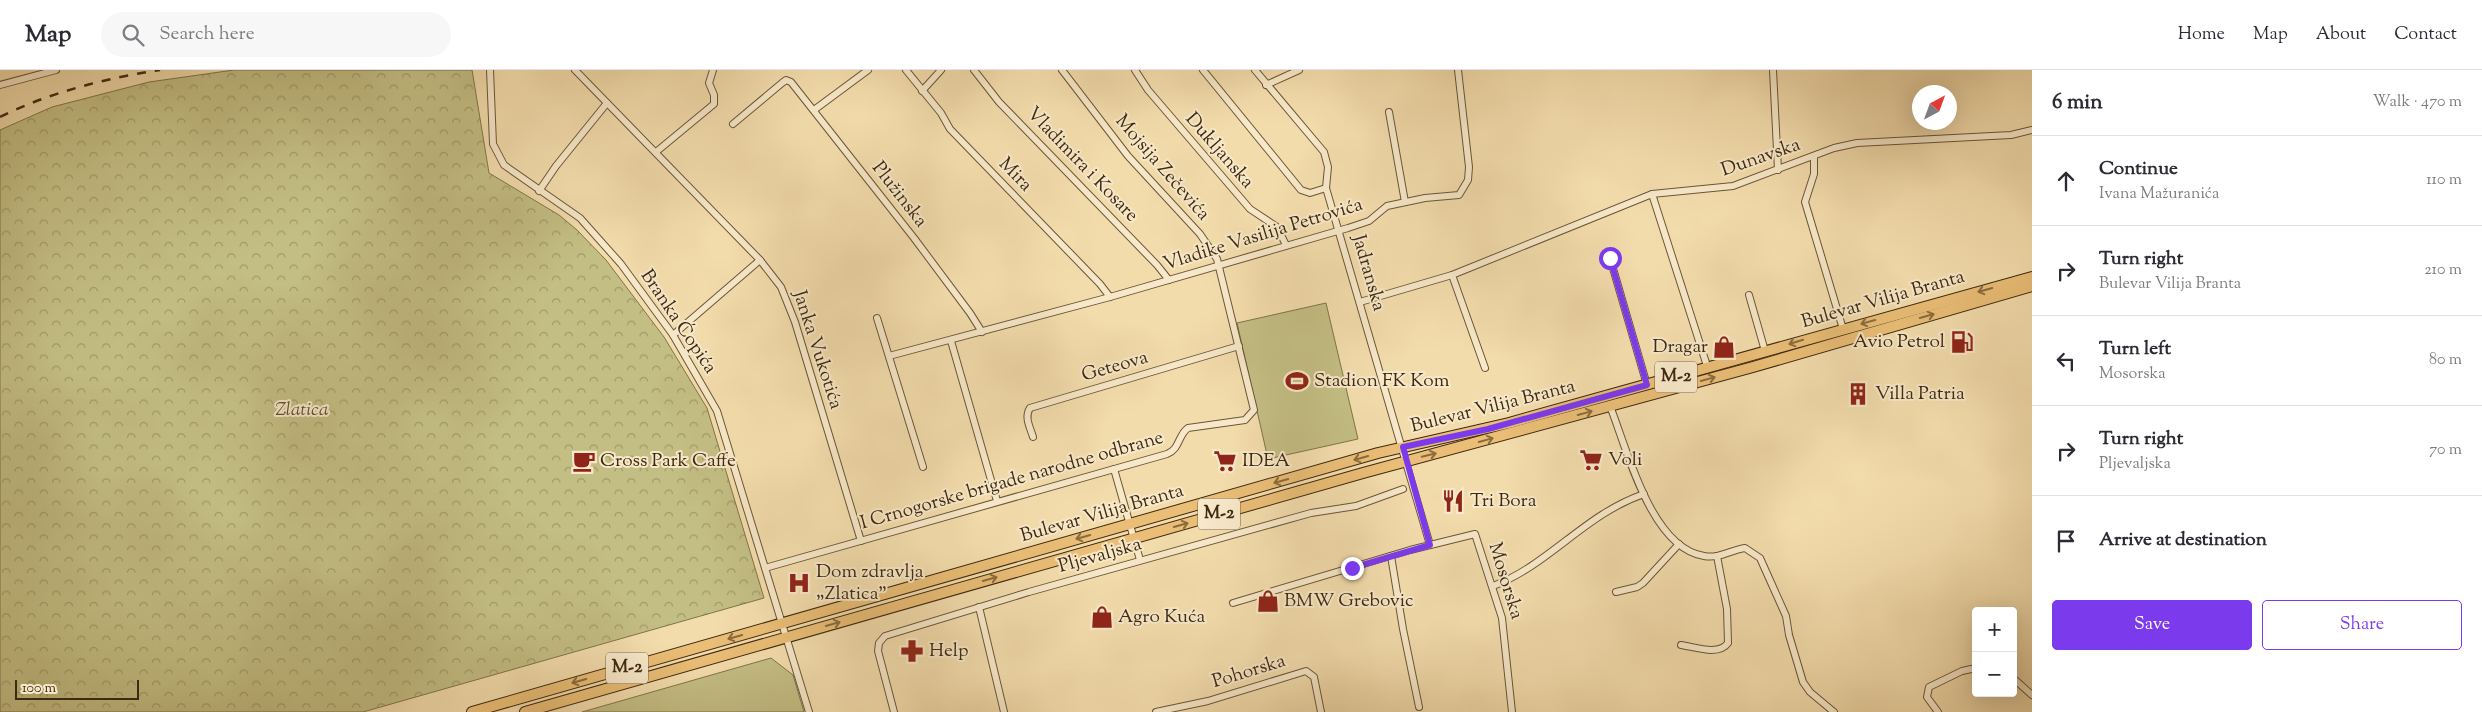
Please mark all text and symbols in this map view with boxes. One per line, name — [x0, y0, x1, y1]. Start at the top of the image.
search box — [101, 12, 451, 57]
text: Map — [25, 18, 71, 52]
icon: search — [119, 21, 147, 49]
text: Search here — [159, 21, 255, 48]
text: Home — [2178, 22, 2225, 48]
text: Map — [2253, 22, 2288, 48]
text: About — [2316, 22, 2366, 48]
text: Contact — [2394, 22, 2457, 48]
north arrow — [1912, 85, 1957, 130]
text: 6 min — [2052, 88, 2103, 118]
text: Walk · 470 m — [2373, 91, 2462, 114]
street label: Vladimira i Kosare — [1020, 101, 1144, 229]
street label: Dukljanska — [1178, 107, 1260, 195]
street label: Mojsija Zečevića — [1108, 109, 1216, 227]
street label: Dunavska — [1718, 132, 1804, 184]
street label: Mira — [992, 152, 1038, 198]
street label: Plužinska — [865, 156, 934, 234]
text: Continue — [2099, 156, 2178, 183]
icon: ahead — [2052, 167, 2080, 195]
text: 110 m — [2426, 169, 2462, 192]
text: Ivana Mažuranića — [2099, 183, 2219, 206]
street label: Vladike Vasilija Petrovića — [1160, 192, 1366, 278]
street label: Jadranska — [1344, 231, 1392, 315]
text: Turn right — [2099, 246, 2183, 273]
route start — [1599, 247, 1622, 270]
icon: right — [2052, 257, 2080, 285]
text: 210 m — [2424, 259, 2462, 282]
street label: Bulevar Vilija Branta — [1798, 264, 1968, 336]
street label: Branka Ćopića — [633, 265, 723, 380]
text: Bulevar Vilija Branta — [2099, 273, 2241, 296]
one-way arrow — [1977, 285, 1993, 295]
street label: Janka Vukotića — [785, 286, 849, 413]
one-way arrow — [1919, 311, 1935, 320]
one-way arrow — [1861, 317, 1877, 327]
place label: Avio Petrol — [1853, 329, 1945, 356]
fuel station icon: Avio Petrol — [1949, 329, 1975, 355]
place label: Dragar — [1652, 334, 1708, 361]
shop icon: Dragar — [1711, 334, 1737, 360]
text: Turn left — [2099, 336, 2171, 363]
one-way arrow — [1788, 338, 1804, 348]
street label: Geteova — [1078, 345, 1152, 389]
icon: left — [2052, 347, 2080, 375]
text: 80 m — [2429, 349, 2462, 372]
road number: M-2 — [1655, 362, 1697, 392]
text: Mosorska — [2099, 363, 2166, 386]
sports icon: Stadion FK Kom — [1284, 368, 1310, 394]
place label: Stadion FK Kom — [1314, 368, 1450, 395]
street label: Bulevar Vilija Branta — [1408, 373, 1578, 441]
one-way arrow — [1700, 374, 1716, 383]
building icon: Villa Patria — [1845, 381, 1871, 407]
place label: Villa Patria — [1875, 381, 1965, 408]
park label: Zlatica — [275, 397, 329, 424]
one-way arrow — [1576, 408, 1592, 417]
street label: I Crnogorske brigade narodne odbrane — [857, 425, 1167, 537]
text: Turn right — [2099, 426, 2183, 453]
one-way arrow — [1477, 435, 1493, 444]
icon: right — [2052, 437, 2080, 465]
text: 70 m — [2429, 439, 2462, 462]
supermarket icon: Voli — [1578, 447, 1604, 473]
place label: Voli — [1608, 447, 1642, 474]
cafe icon: Cross Park Caffe — [571, 448, 597, 474]
place label: Cross Park Caffe — [600, 448, 736, 475]
supermarket icon: IDEA — [1212, 448, 1238, 474]
place label: IDEA — [1242, 448, 1291, 475]
one-way arrow — [1421, 450, 1437, 459]
one-way arrow — [1353, 453, 1369, 463]
text: Pljevaljska — [2099, 453, 2171, 476]
one-way arrow — [1273, 477, 1289, 486]
street label: Bulevar Vilija Branta — [1017, 478, 1187, 550]
restaurant icon: Tri Bora — [1440, 488, 1466, 514]
place label: Tri Bora — [1470, 488, 1537, 515]
road number: M-2 — [1198, 498, 1240, 529]
one-way arrow — [1172, 519, 1188, 529]
icon: arrive — [2052, 527, 2080, 555]
text: Arrive at destination — [2099, 527, 2267, 554]
street label: Pljevaljska — [1055, 531, 1145, 581]
one-way arrow — [1075, 533, 1091, 543]
street label: Mosorska — [1481, 539, 1530, 623]
route end — [1341, 557, 1364, 580]
place label: Dom zdravlja „Zlatica” — [816, 559, 924, 608]
hospital icon: Dom zdravlja „Zlatica” — [786, 570, 812, 596]
one-way arrow — [981, 574, 997, 584]
shop icon: BMW Grebovic — [1255, 588, 1281, 614]
place label: BMW Grebovic — [1284, 588, 1414, 615]
button: Save — [2052, 600, 2252, 650]
button: Share — [2262, 600, 2462, 650]
shop icon: Agro Kuća — [1089, 604, 1115, 630]
place label: Agro Kuća — [1118, 604, 1206, 631]
map controls — [1972, 607, 2017, 697]
button: + — [1972, 607, 2017, 652]
one-way arrow — [825, 618, 841, 628]
one-way arrow — [728, 632, 744, 642]
pharmacy icon: Help — [899, 638, 925, 664]
place label: Help — [929, 638, 968, 665]
street label: Pohorska — [1209, 648, 1289, 696]
road number: M-2 — [606, 652, 648, 684]
button: − — [1972, 652, 2017, 697]
scale bar — [15, 677, 139, 700]
one-way arrow — [572, 677, 588, 687]
text: 100 m — [22, 679, 56, 699]

